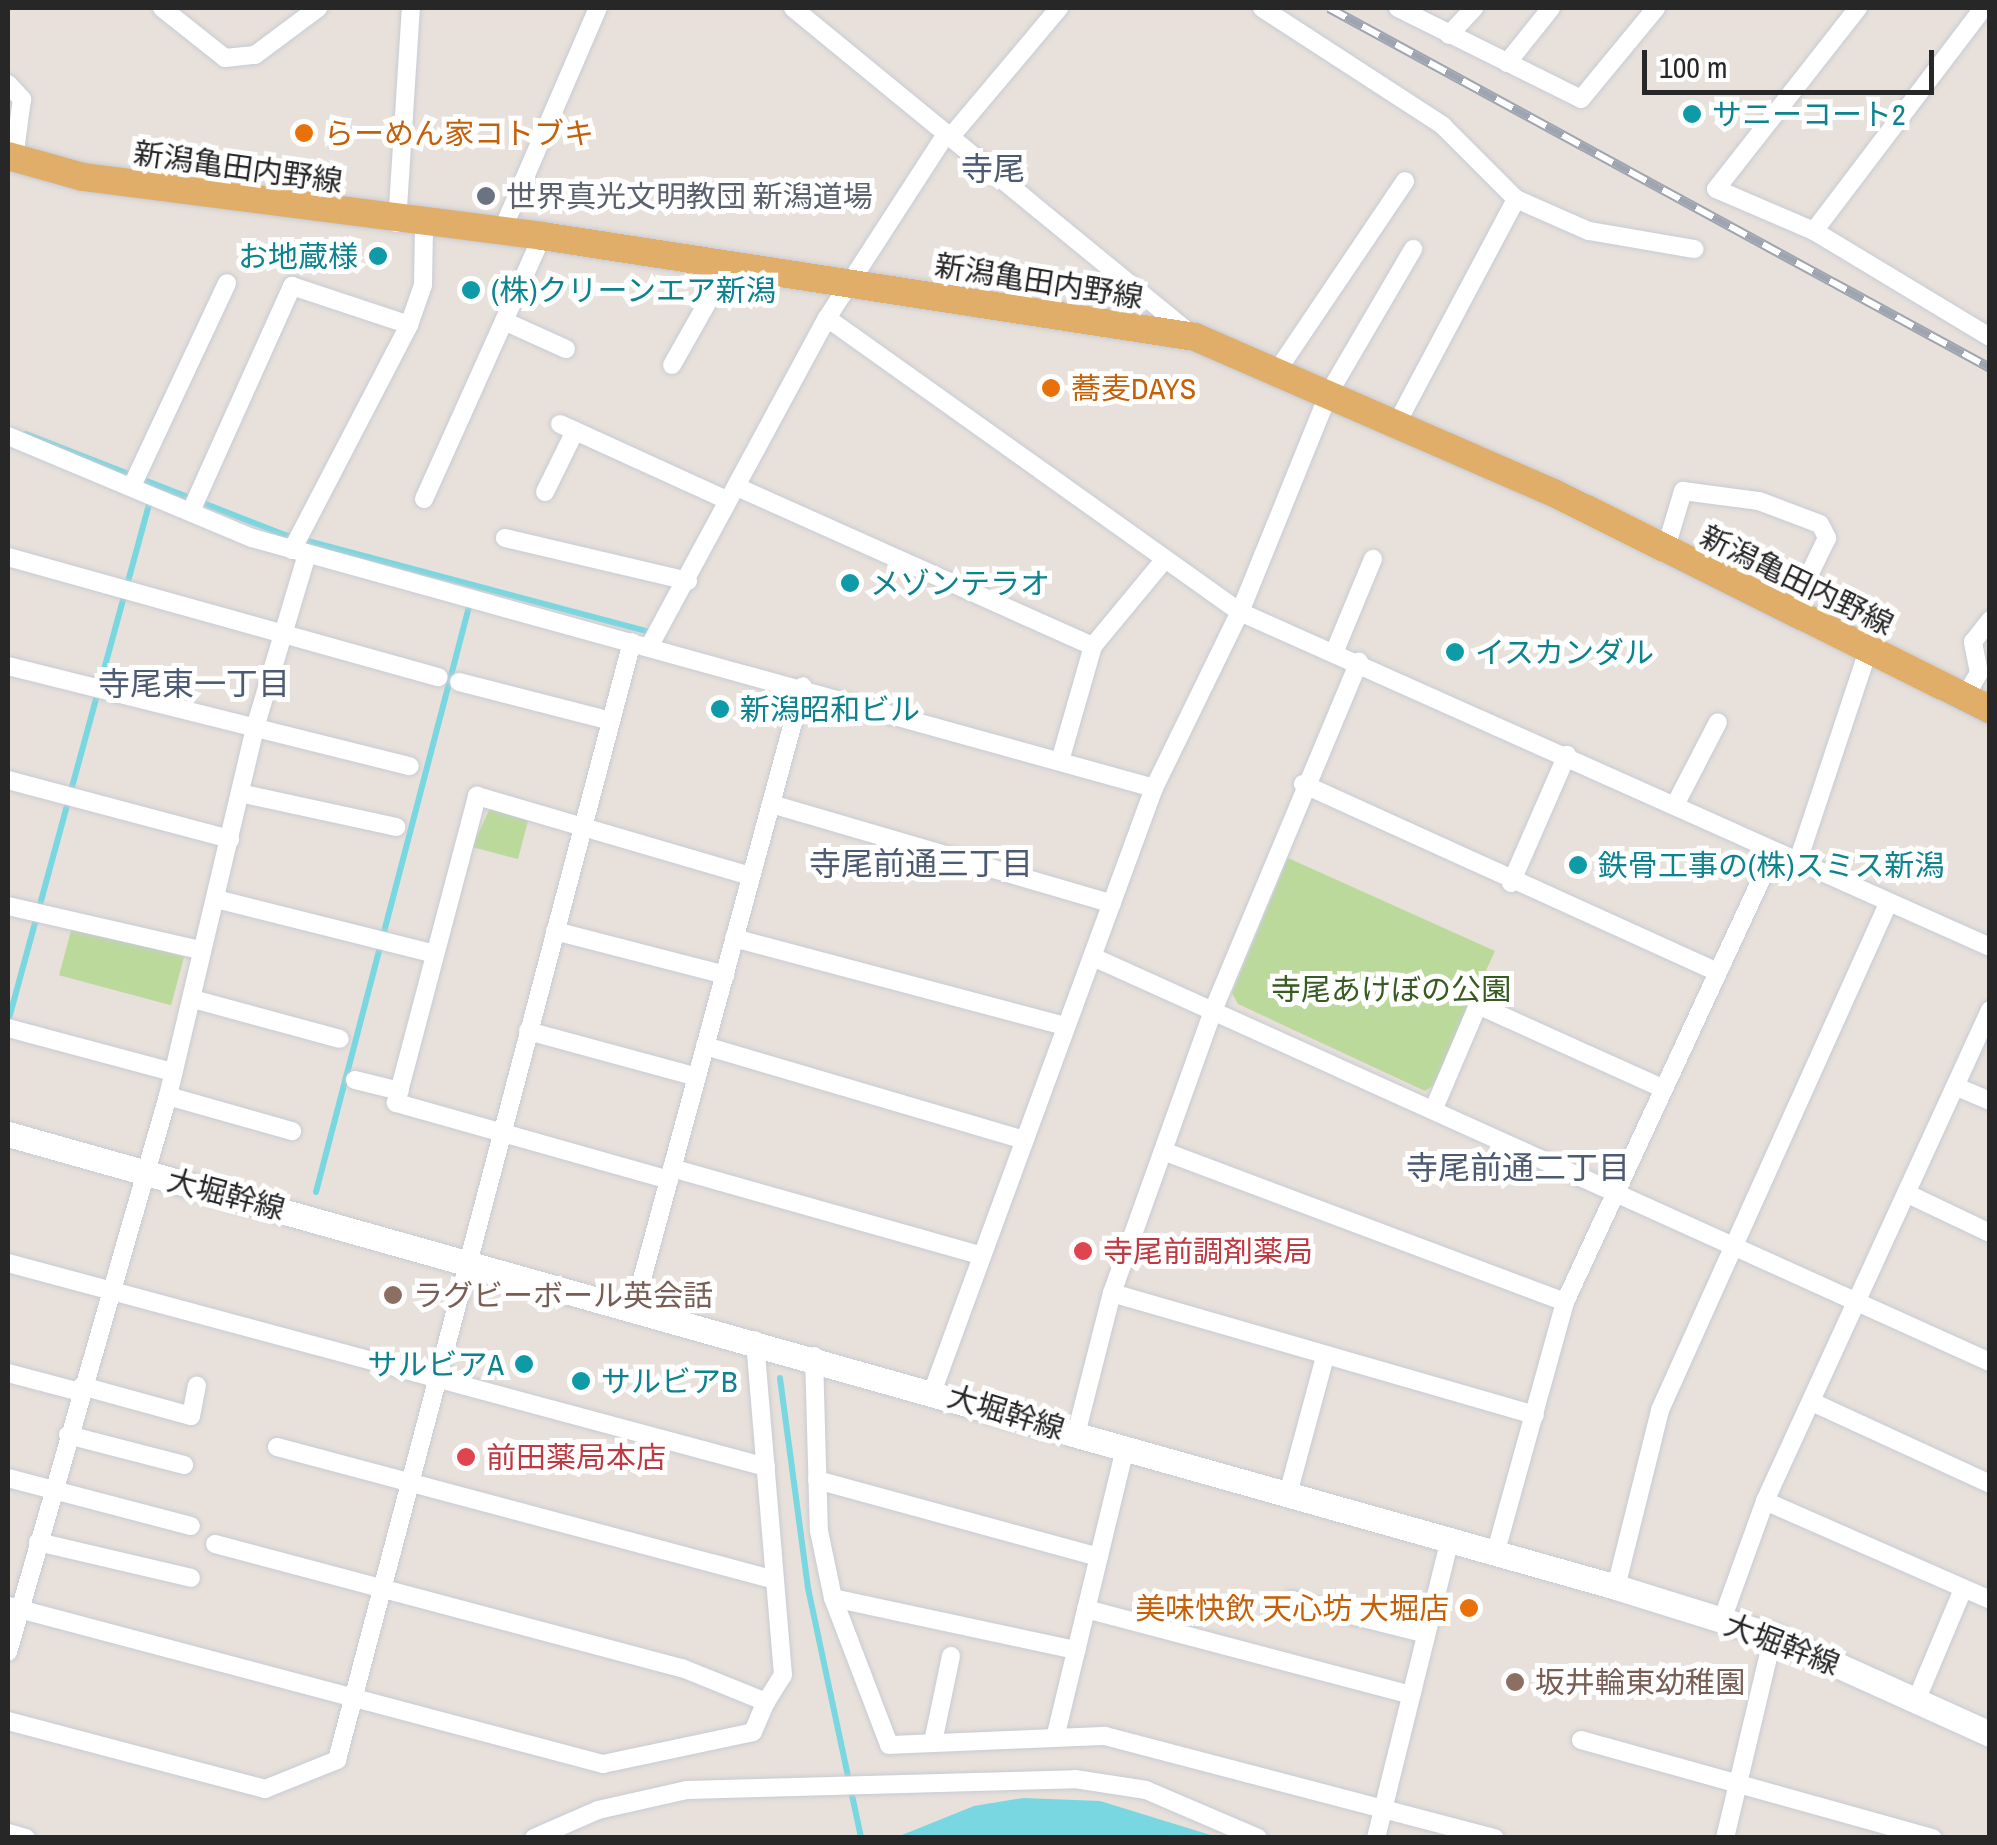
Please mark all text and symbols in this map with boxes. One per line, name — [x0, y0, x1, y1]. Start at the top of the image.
scale bar — [1647, 30, 1940, 92]
text: 100 m — [1659, 47, 1727, 87]
place label: サニーコート2 — [1712, 96, 1906, 132]
marker: サニーコート2 — [1681, 103, 1703, 125]
place label: らーめん家コトブキ — [324, 115, 594, 151]
marker: らーめん家コトブキ — [293, 122, 315, 144]
street label: 新潟亀田内野線 — [132, 135, 344, 199]
district label: 寺尾 — [961, 150, 1025, 188]
place label: 世界真光文明教団 新潟道場 — [506, 178, 873, 214]
marker: 世界真光文明教団 新潟道場 — [475, 185, 497, 207]
place label: お地蔵様 — [238, 238, 358, 274]
marker: お地蔵様 — [367, 245, 389, 267]
street label: 新潟亀田内野線 — [932, 247, 1146, 315]
place label: (株)クリーンエア新潟 — [491, 272, 777, 308]
marker: (株)クリーンエア新潟 — [460, 279, 482, 301]
place label: 蕎麦DAYS — [1071, 370, 1196, 406]
marker: 蕎麦DAYS — [1040, 377, 1062, 399]
street label: 新潟亀田内野線 — [1695, 518, 1899, 642]
place label: メゾンテラオ — [870, 565, 1050, 601]
marker: メゾンテラオ — [839, 572, 861, 594]
place label: イスカンダル — [1475, 634, 1655, 670]
marker: イスカンダル — [1444, 641, 1466, 663]
district label: 寺尾東一丁目 — [98, 665, 290, 703]
place label: 新潟昭和ビル — [740, 691, 920, 727]
marker: 新潟昭和ビル — [709, 698, 731, 720]
district label: 寺尾前通三丁目 — [809, 845, 1033, 883]
place label: 鉄骨工事の(株)スミス新潟 — [1598, 847, 1944, 883]
marker: 鉄骨工事の(株)スミス新潟 — [1567, 854, 1589, 876]
park label: 寺尾あけぼの公園 — [1271, 971, 1511, 1007]
district label: 寺尾前通二丁目 — [1406, 1149, 1630, 1187]
street label: 大堀幹線 — [163, 1161, 289, 1227]
place label: 寺尾前調剤薬局 — [1103, 1233, 1313, 1269]
marker: 寺尾前調剤薬局 — [1072, 1240, 1094, 1262]
place label: ラグビーボール英会話 — [413, 1277, 713, 1313]
marker: ラグビーボール英会話 — [382, 1284, 404, 1306]
place label: サルビアA — [368, 1346, 504, 1382]
marker: サルビアA — [513, 1353, 535, 1375]
place label: サルビアB — [601, 1363, 737, 1399]
marker: サルビアB — [570, 1370, 592, 1392]
street label: 大堀幹線 — [943, 1377, 1069, 1447]
place label: 前田薬局本店 — [486, 1439, 666, 1475]
marker: 前田薬局本店 — [455, 1446, 477, 1468]
place label: 美味快飲 天心坊 大堀店 — [1135, 1590, 1449, 1626]
marker: 美味快飲 天心坊 大堀店 — [1458, 1597, 1480, 1619]
street label: 大堀幹線 — [1720, 1606, 1844, 1682]
place label: 坂井輪東幼稚園 — [1535, 1664, 1745, 1700]
marker: 坂井輪東幼稚園 — [1504, 1671, 1526, 1693]

